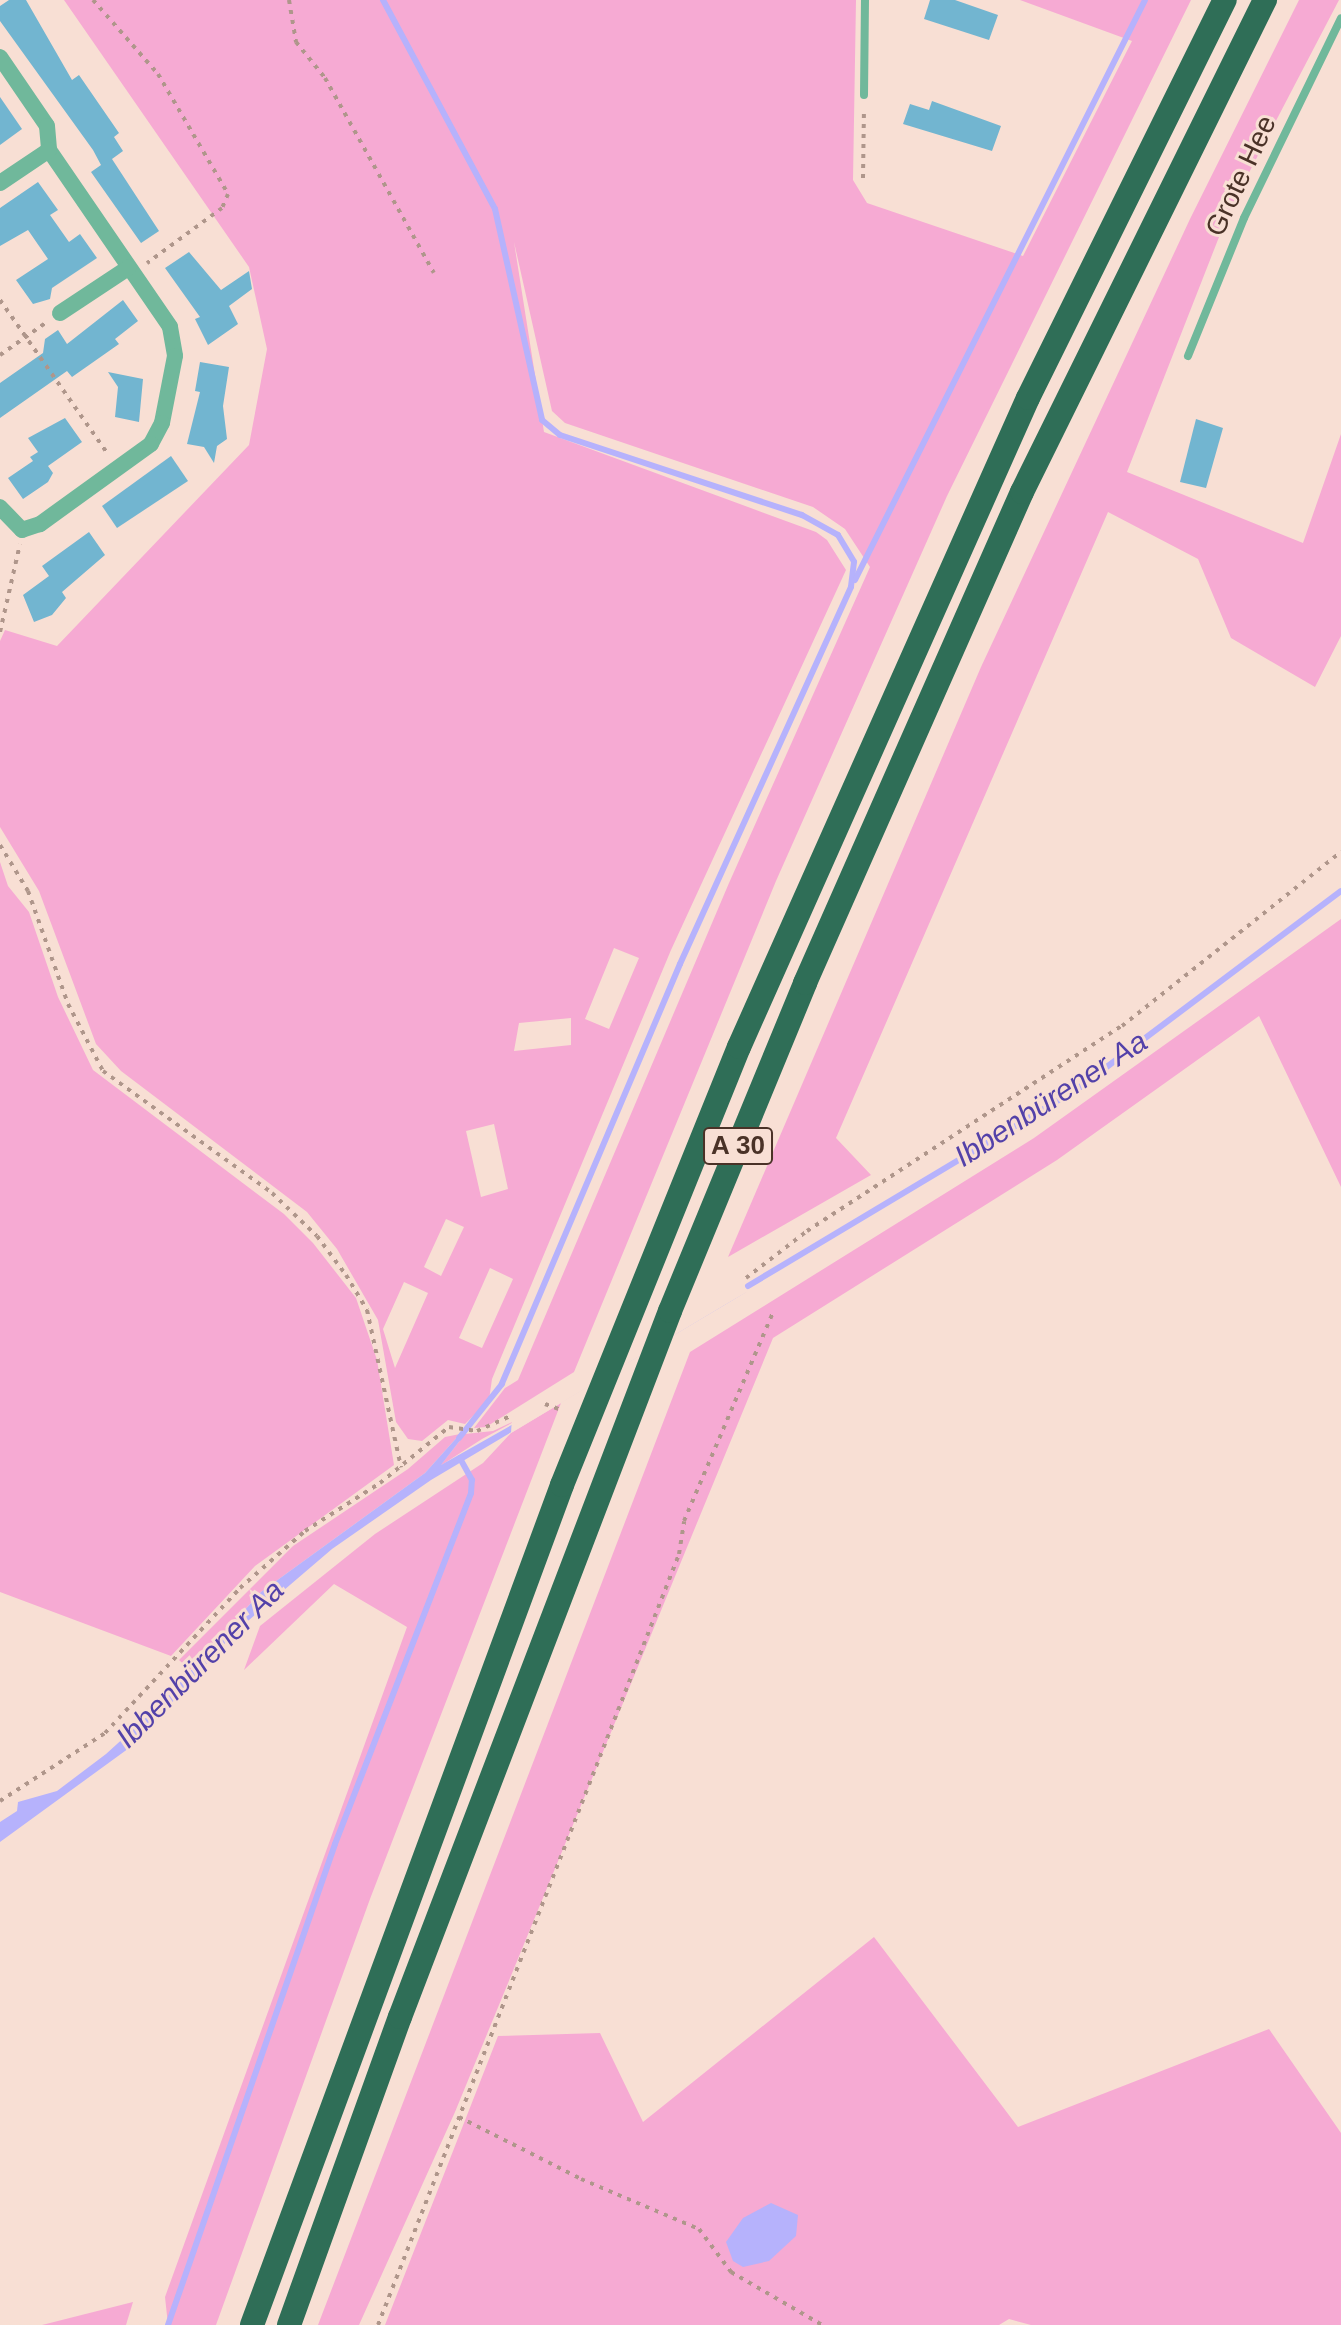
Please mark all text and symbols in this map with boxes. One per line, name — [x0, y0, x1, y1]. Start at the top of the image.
street label: Grote Hee — [1198, 110, 1284, 242]
water label: Ibbenbürener Aa — [947, 1023, 1155, 1175]
road number: A 30 — [702, 1124, 774, 1168]
water label: Ibbenbürener Aa — [108, 1572, 292, 1756]

